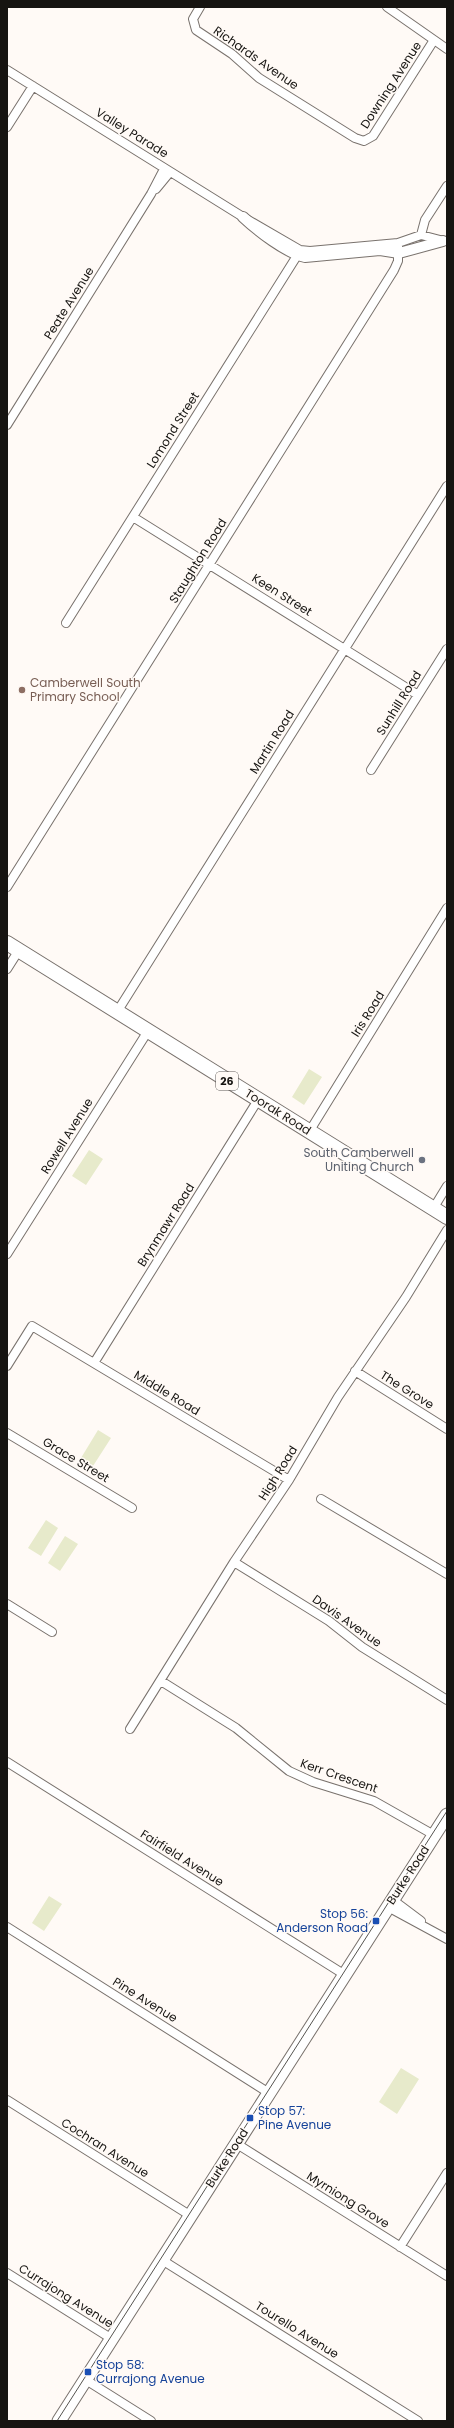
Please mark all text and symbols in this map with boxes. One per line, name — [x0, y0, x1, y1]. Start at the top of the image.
street label: Richards Avenue — [210, 22, 302, 93]
street label: Downing Avenue — [356, 38, 425, 132]
street label: Valley Parade — [93, 103, 172, 162]
street label: Peate Avenue — [39, 263, 98, 342]
street label: Lomond Street — [142, 388, 203, 471]
street label: Staughton Road — [165, 515, 231, 606]
street label: Keen Street — [249, 569, 316, 620]
street label: Sunhill Road — [372, 667, 425, 738]
place label: Camberwell South Primary School — [30, 674, 141, 705]
marker: Camberwell South Primary School — [17, 685, 27, 695]
street label: Martin Road — [245, 707, 298, 777]
street label: Iris Road — [347, 988, 388, 1040]
road number: 26 — [216, 1072, 238, 1090]
street label: Toorak Road — [242, 1084, 315, 1139]
street label: Rowell Avenue — [36, 1095, 97, 1177]
place label: South Camberwell Uniting Church — [303, 1144, 414, 1175]
marker: South Camberwell Uniting Church — [417, 1155, 427, 1165]
street label: Brynmawr Road — [133, 1180, 198, 1270]
street label: Middle Road — [131, 1366, 203, 1419]
street label: The Grove — [377, 1366, 437, 1413]
street label: Grace Street — [40, 1433, 113, 1486]
street label: High Road — [254, 1442, 301, 1503]
street label: Davis Avenue — [309, 1590, 385, 1651]
street label: Kerr Crescent — [298, 1754, 380, 1797]
street label: Fairfield Avenue — [137, 1825, 227, 1890]
street label: Burke Road — [382, 1842, 433, 1908]
place label: Stop 56: Anderson Road — [276, 1905, 368, 1936]
marker: Stop 56: Anderson Road — [371, 1916, 381, 1926]
street label: Pine Avenue — [110, 1973, 181, 2026]
place label: Stop 57: Pine Avenue — [258, 2102, 331, 2133]
marker: Stop 57: Pine Avenue — [245, 2113, 255, 2123]
street label: Cochran Avenue — [58, 2114, 152, 2181]
street label: Burke Road — [201, 2125, 252, 2191]
street label: Myrniong Grove — [304, 2167, 393, 2232]
street label: Currajong Avenue — [16, 2260, 117, 2332]
street label: Tourello Avenue — [252, 2297, 342, 2362]
place label: Stop 58: Currajong Avenue — [96, 2356, 205, 2387]
marker: Stop 58: Currajong Avenue — [83, 2367, 93, 2377]

